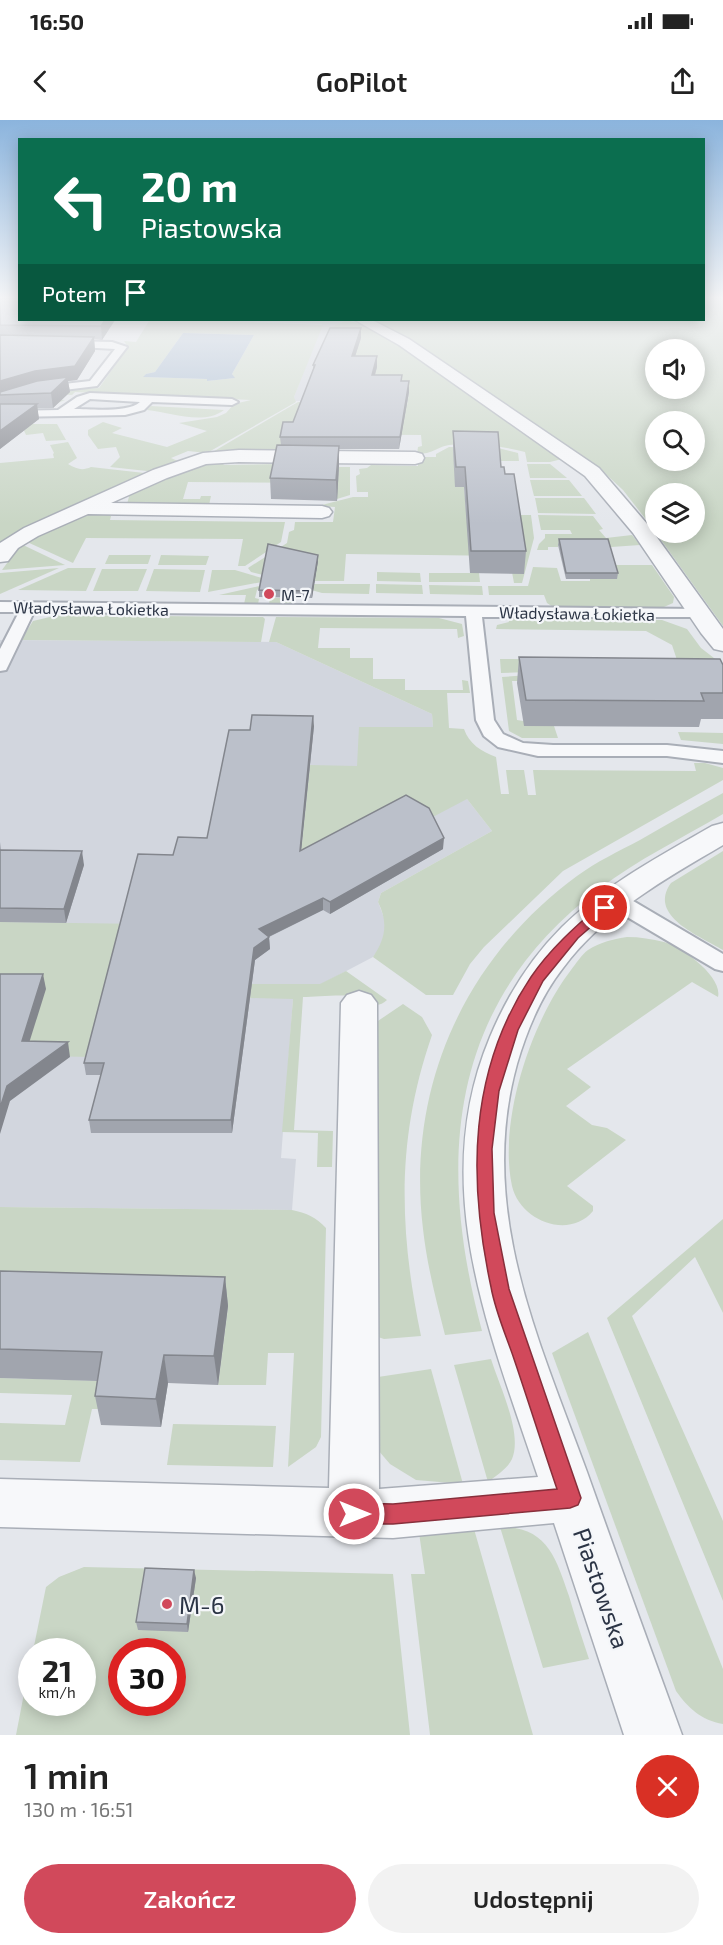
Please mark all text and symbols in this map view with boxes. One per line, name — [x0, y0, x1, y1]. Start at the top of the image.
text: 16:50 — [30, 8, 84, 34]
icon: back — [24, 65, 57, 98]
text: GoPilot — [316, 65, 407, 97]
icon: share — [666, 65, 699, 98]
text: 20 m — [141, 160, 238, 210]
icon: left — [42, 162, 120, 240]
text: Piastowska — [141, 211, 282, 243]
icon: arrive — [119, 276, 152, 309]
text: Potem — [42, 280, 107, 306]
map controls — [645, 339, 705, 543]
button: sound — [645, 339, 705, 399]
button: search — [645, 411, 705, 471]
button: layers — [645, 483, 705, 543]
place label: M-7 — [281, 585, 310, 604]
marker: M-7 — [262, 587, 276, 601]
street label: Władysława Łokietka — [13, 597, 169, 619]
street label: Władysława Łokietka — [499, 602, 655, 624]
pin — [579, 882, 630, 933]
icon: arrive — [588, 891, 621, 924]
position arrow — [322, 1482, 386, 1546]
street label: Piastowska — [568, 1524, 636, 1652]
place label: M-6 — [179, 1590, 224, 1619]
marker: M-6 — [160, 1597, 174, 1611]
speed limit sign: 30 — [108, 1638, 186, 1716]
text: 21 — [42, 1652, 72, 1688]
text: km/h — [38, 1683, 76, 1701]
text: 1 min — [24, 1753, 109, 1796]
button: close — [636, 1755, 699, 1818]
text: 130 m · 16:51 — [24, 1797, 134, 1821]
button: Zakończ — [24, 1864, 356, 1933]
button: Udostępnij — [368, 1864, 699, 1933]

